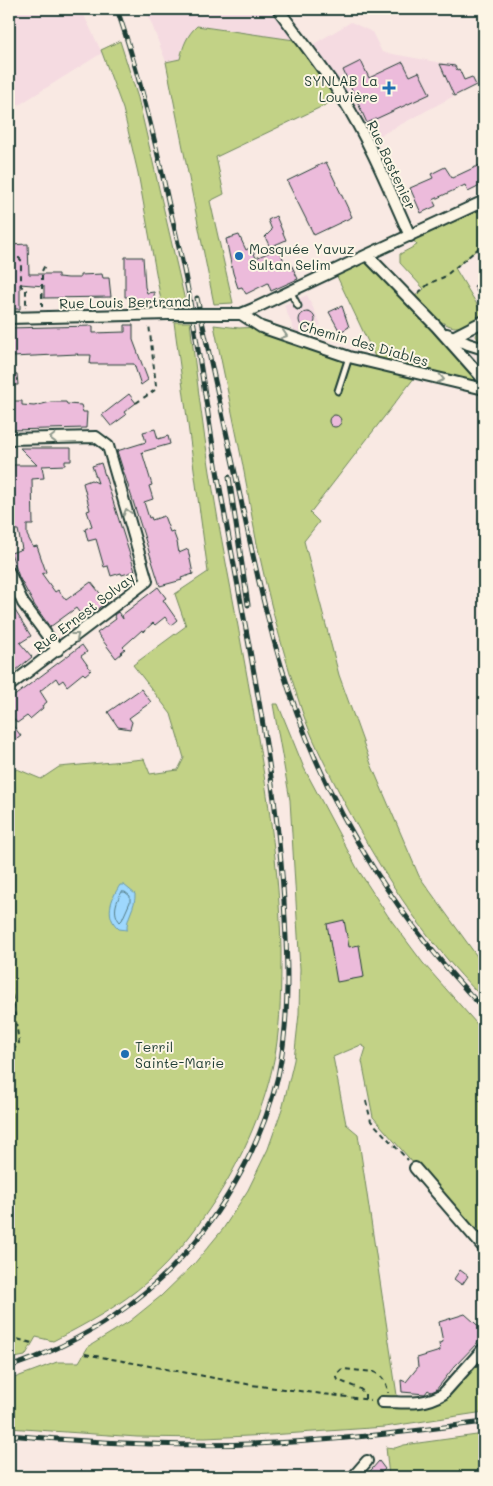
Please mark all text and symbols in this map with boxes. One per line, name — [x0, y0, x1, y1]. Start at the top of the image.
place label: SYNLAB La Louvière — [304, 71, 378, 106]
marker: SYNLAB La Louvière — [382, 81, 396, 95]
street label: Rue Bastenier — [363, 117, 421, 213]
place label: Mosquée Yavuz Sultan Selim — [249, 239, 355, 274]
marker: Mosquée Yavuz Sultan Selim — [233, 250, 245, 262]
street label: Rue Louis Bertrand — [59, 291, 191, 313]
street label: Chemin des Diables — [297, 315, 431, 371]
one-way arrow — [280, 329, 288, 339]
one-way arrow — [436, 373, 445, 384]
one-way arrow — [48, 433, 56, 443]
one-way arrow — [123, 508, 133, 516]
street label: Rue Ernest Solvay — [30, 568, 138, 656]
one-way arrow — [70, 633, 80, 642]
place label: Terril Sainte-Marie — [135, 1037, 224, 1072]
marker: Terril Sainte-Marie — [119, 1048, 131, 1060]

